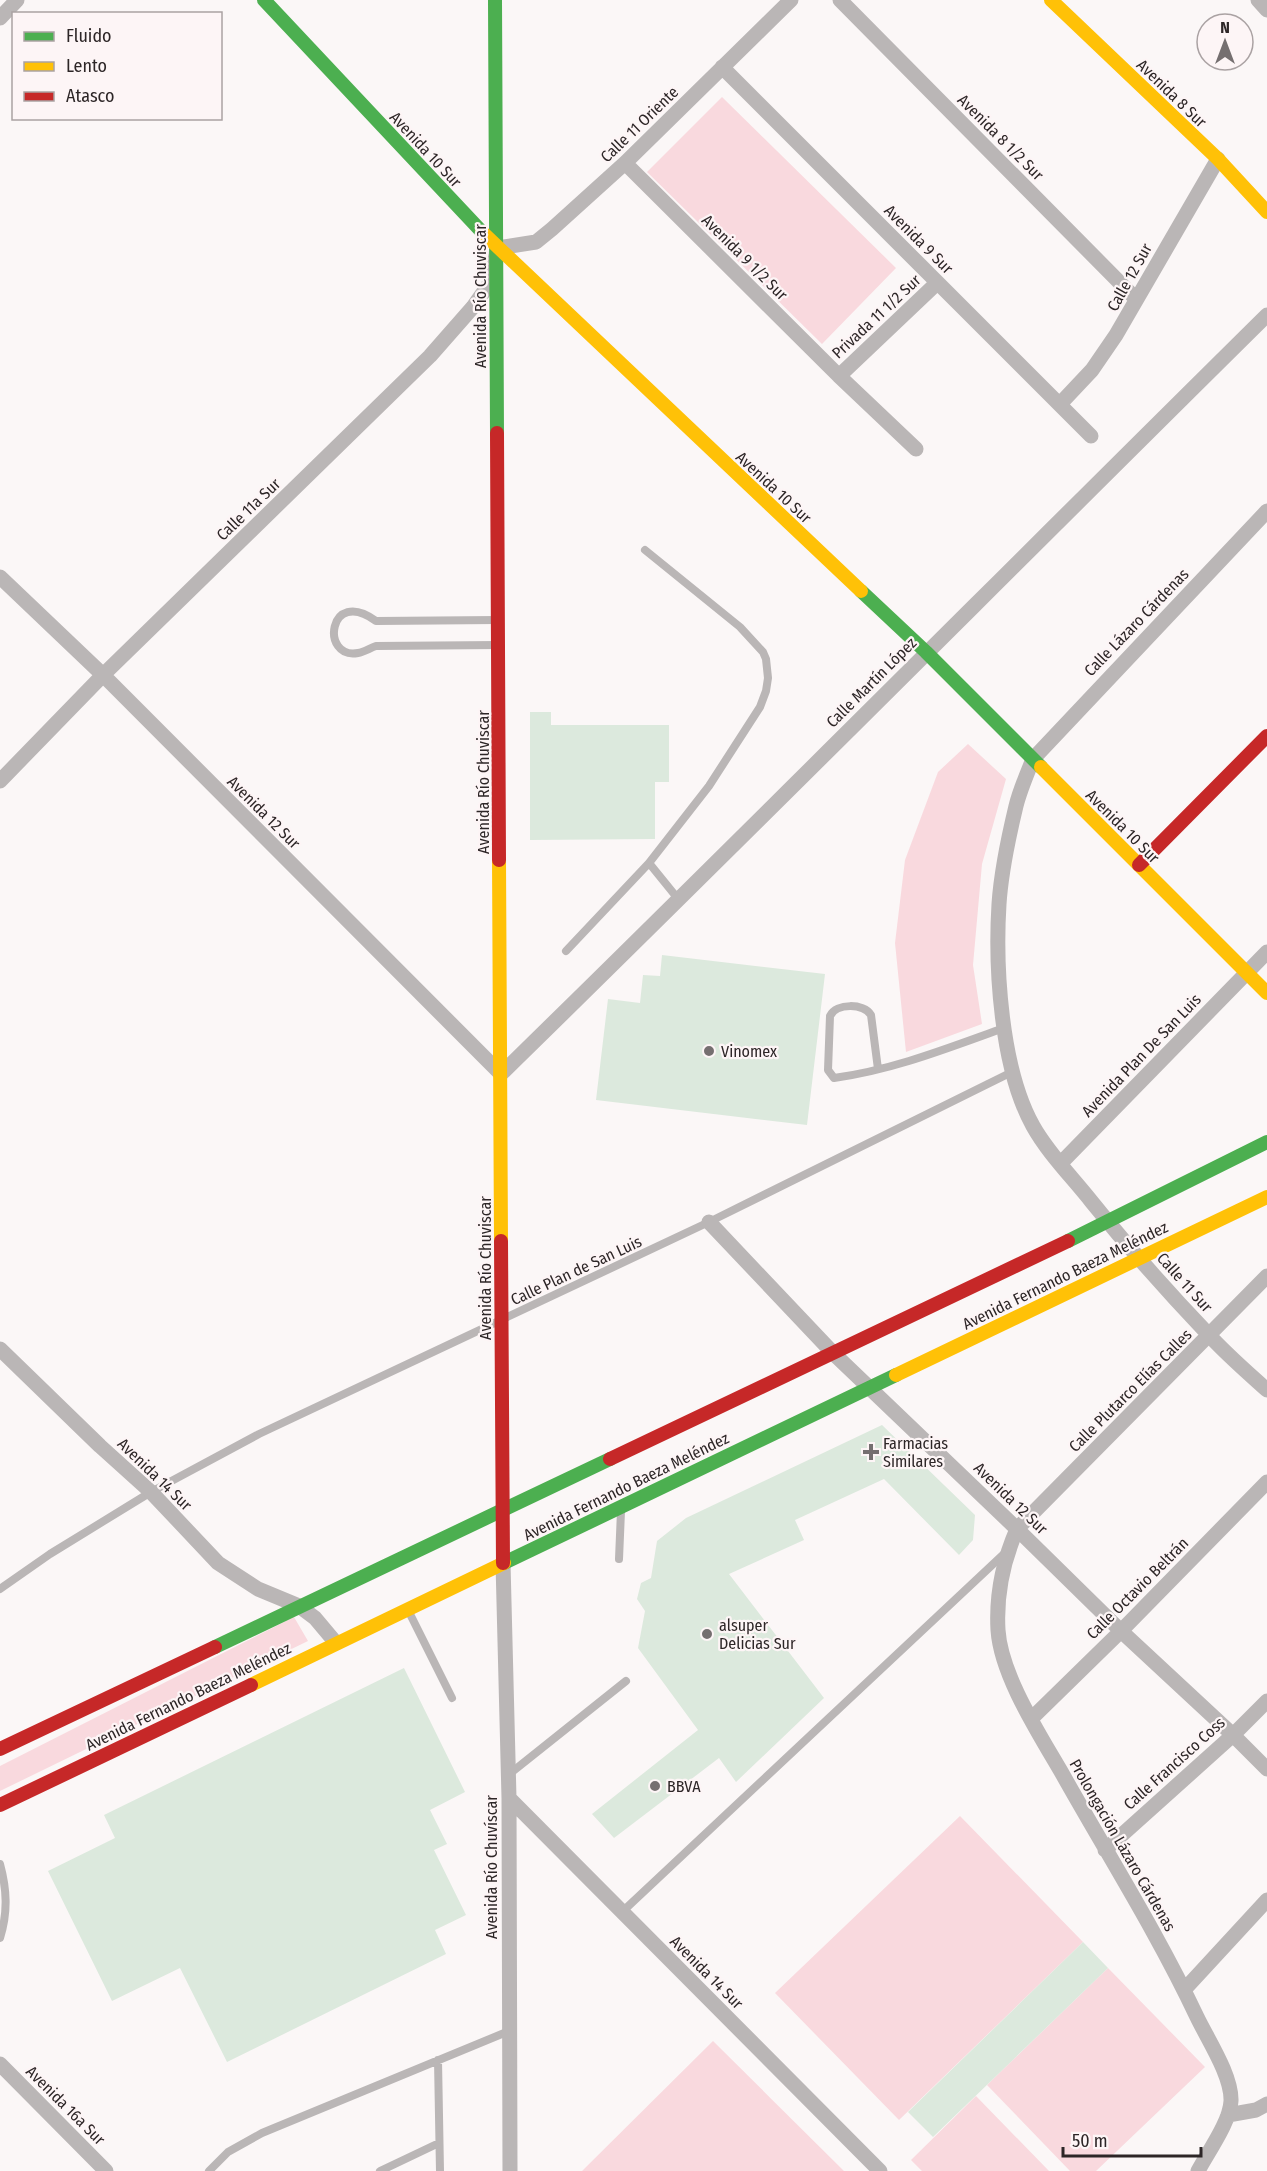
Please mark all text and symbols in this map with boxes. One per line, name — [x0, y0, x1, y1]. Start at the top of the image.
legend — [12, 12, 222, 120]
north arrow — [1195, 12, 1255, 72]
text: N — [1220, 18, 1230, 37]
text: Fluido — [66, 25, 112, 47]
text: Lento — [66, 55, 107, 77]
street label: Avenida 8 Sur — [1133, 55, 1211, 132]
street label: Calle 11 Oriente — [597, 83, 682, 166]
text: Atasco — [66, 85, 114, 107]
street label: Avenida 8 1/2 Sur — [954, 90, 1048, 185]
street label: Avenida 10 Sur — [386, 108, 466, 191]
street label: Avenida 9 Sur — [880, 201, 957, 278]
street label: Avenida 9 1/2 Sur — [698, 211, 792, 304]
street label: Avenida Río Chuviscar — [471, 224, 490, 368]
street label: Calle 12 Sur — [1103, 240, 1156, 314]
street label: Privada 11 1/2 Sur — [828, 270, 925, 362]
street label: Avenida 10 Sur — [732, 448, 816, 527]
street label: Calle 11a Sur — [212, 474, 285, 544]
street label: Calle Lázaro Cárdenas — [1080, 564, 1193, 680]
street label: Calle Martín López — [822, 633, 920, 731]
street label: Avenida Río Chuviscar — [474, 710, 493, 854]
street label: Avenida 12 Sur — [223, 772, 304, 853]
street label: Avenida 10 Sur — [1082, 786, 1164, 867]
street label: Avenida Plan De San Luis — [1078, 990, 1205, 1121]
place label: Vinomex — [721, 1042, 777, 1061]
marker: Vinomex — [702, 1044, 716, 1058]
street label: Avenida Río Chuviscar — [476, 1196, 495, 1340]
street label: Avenida Fernando Baeza Meléndez — [960, 1217, 1171, 1334]
street label: Calle Plan de San Luis — [508, 1232, 645, 1309]
street label: Calle 11 Sur — [1153, 1249, 1217, 1316]
street label: Calle Plutarco Elías Calles — [1065, 1325, 1196, 1456]
street label: Avenida Fernando Baeza Meléndez — [521, 1428, 732, 1545]
street label: Avenida 14 Sur — [114, 1434, 196, 1515]
place label: Farmacias Similares — [883, 1434, 948, 1471]
marker: Farmacias Similares — [864, 1445, 878, 1459]
street label: Avenida 12 Sur — [970, 1459, 1052, 1538]
street label: Calle Octavio Beltrán — [1083, 1534, 1192, 1643]
place label: alsuper Delicias Sur — [719, 1616, 796, 1653]
marker: alsuper Delicias Sur — [700, 1627, 714, 1641]
street label: Avenida Fernando Baeza Meléndez — [83, 1638, 294, 1755]
street label: Calle Francisco Coss — [1120, 1713, 1229, 1814]
street label: Prolongación Lázaro Cárdenas — [1065, 1756, 1180, 1935]
place label: BBVA — [667, 1777, 701, 1796]
marker: BBVA — [648, 1779, 662, 1793]
street label: Avenida Río Chuvíscar — [482, 1795, 501, 1939]
street label: Avenida 14 Sur — [666, 1932, 747, 2013]
street label: Avenida 16a Sur — [22, 2062, 109, 2149]
scale bar — [1063, 2120, 1201, 2158]
text: 50 m — [1072, 2130, 1108, 2152]

